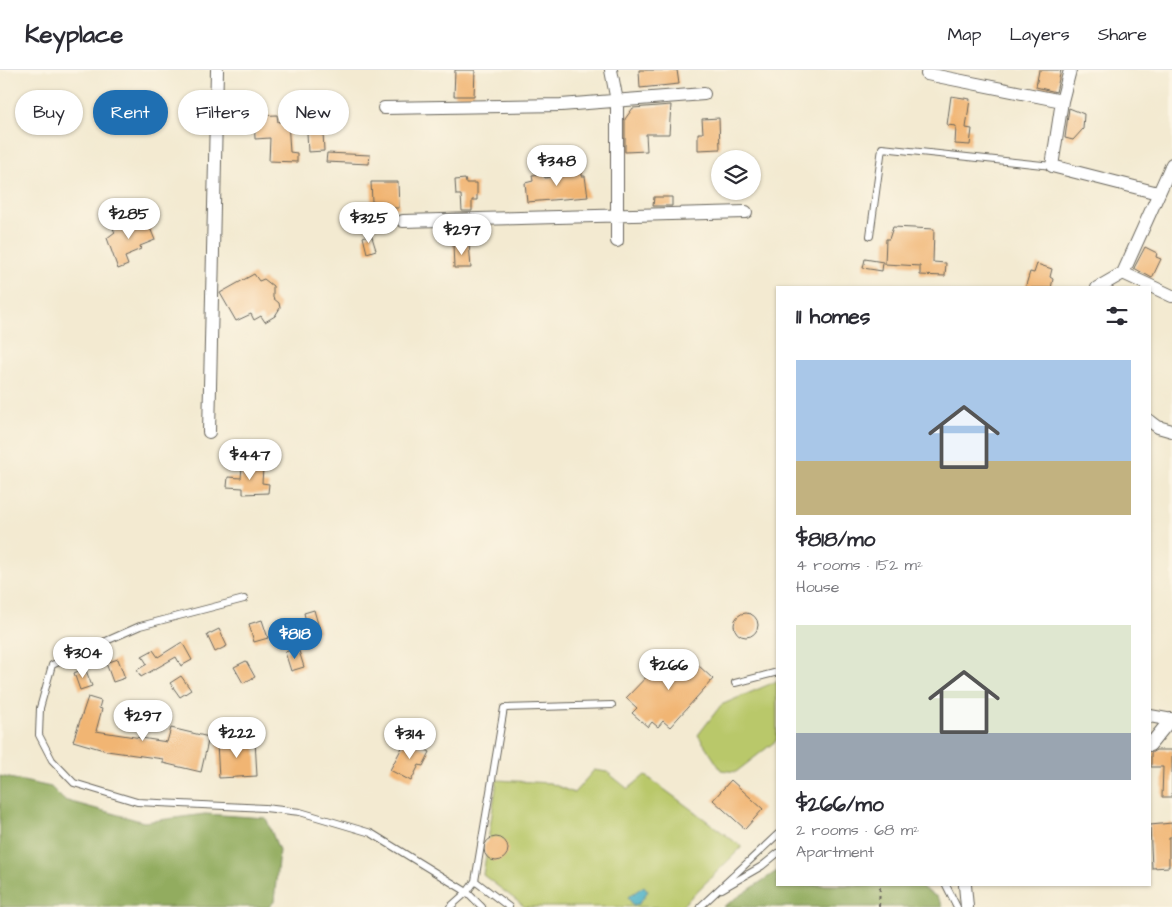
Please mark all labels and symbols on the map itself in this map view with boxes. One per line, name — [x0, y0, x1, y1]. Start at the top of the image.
pin: $348 — [527, 144, 587, 187]
pin: $285 — [99, 198, 159, 240]
pin: $325 — [339, 202, 399, 244]
pin: $297 — [432, 214, 492, 256]
pin: $447 — [220, 438, 280, 481]
pin: $818 — [265, 618, 325, 660]
pin: $304 — [53, 636, 113, 679]
pin: $266 — [639, 648, 699, 691]
pin: $297 — [113, 700, 173, 742]
pin: $222 — [207, 716, 267, 759]
pin: $314 — [380, 718, 440, 760]

